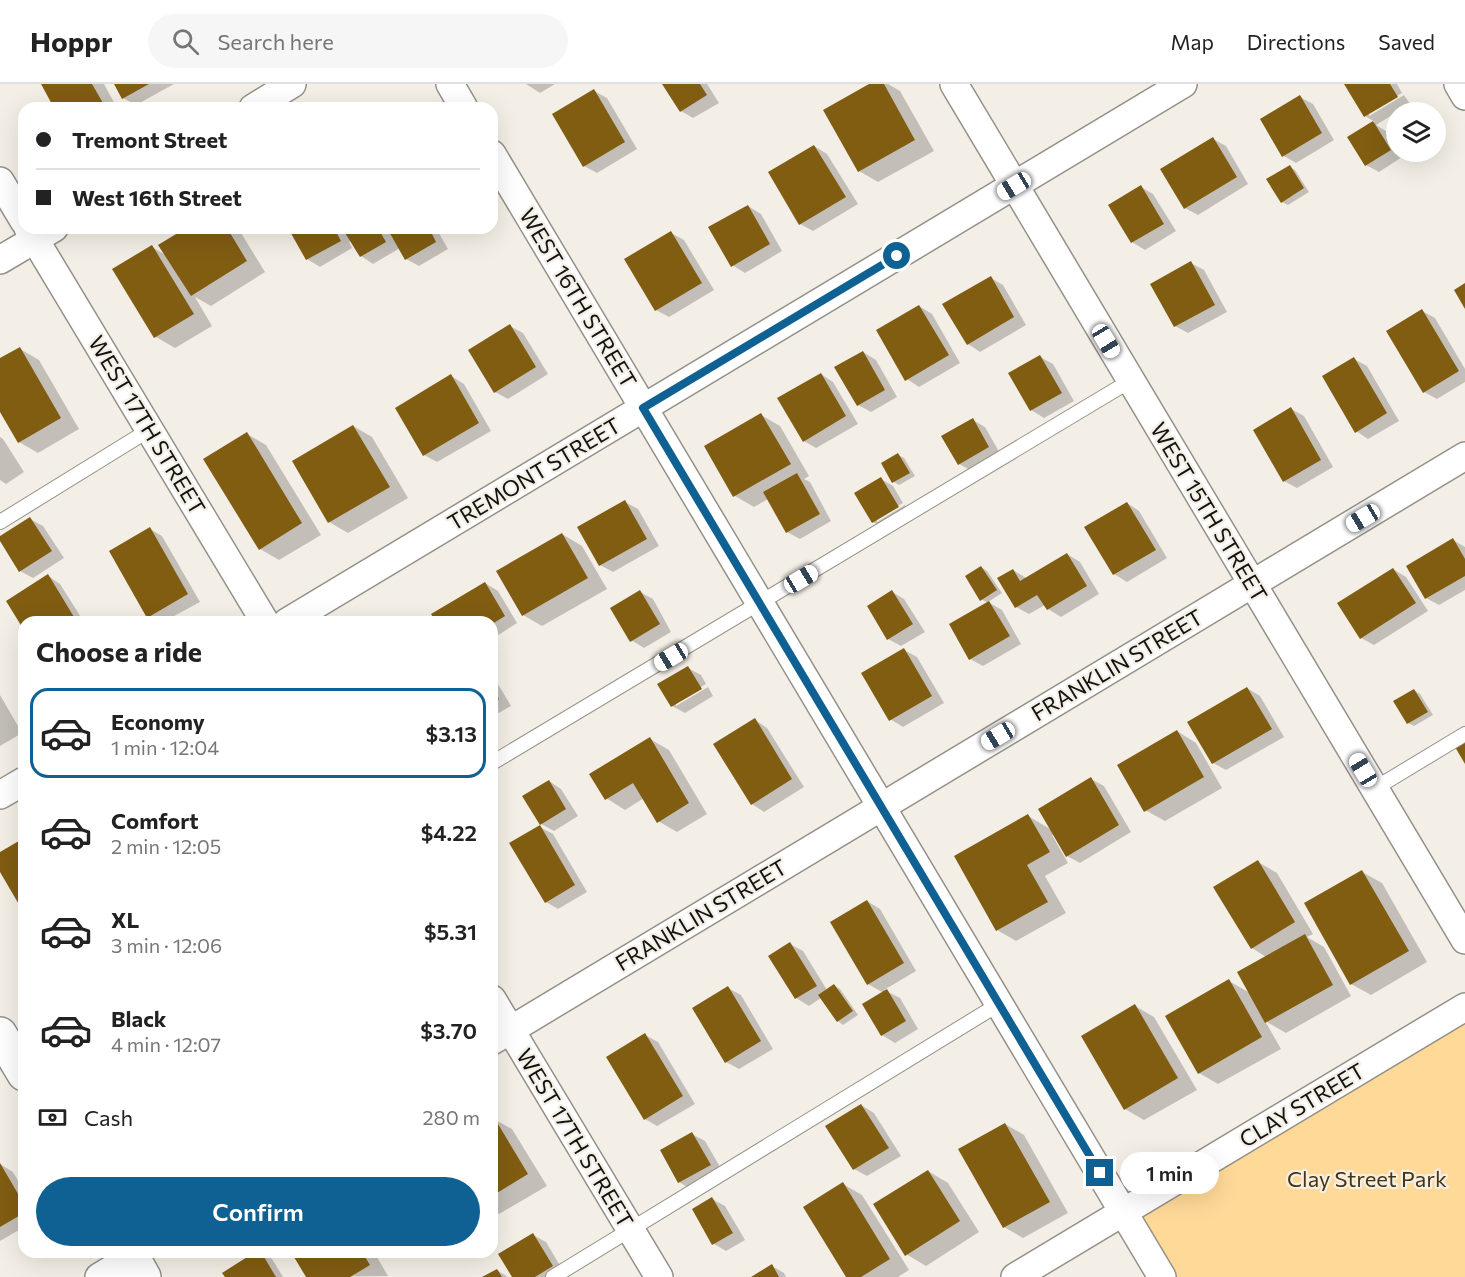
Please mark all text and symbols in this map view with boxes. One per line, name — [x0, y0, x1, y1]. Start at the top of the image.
search box — [148, 14, 568, 68]
text: Hoppr — [30, 24, 112, 58]
icon: search — [169, 25, 202, 58]
text: Search here — [217, 28, 334, 55]
text: Map — [1171, 29, 1214, 54]
text: Directions — [1247, 29, 1345, 54]
text: Saved — [1378, 29, 1435, 54]
map controls — [1386, 102, 1446, 162]
button: layers — [1386, 102, 1446, 162]
text: Tremont Street — [72, 126, 227, 153]
car — [994, 169, 1034, 203]
text: West 16th Street — [72, 184, 242, 211]
street label: WEST 16TH STREET — [514, 203, 643, 392]
route start — [883, 242, 910, 269]
car — [1089, 321, 1123, 361]
street label: WEST 17TH STREET — [83, 330, 212, 519]
street label: TREMONT STREET — [442, 411, 625, 536]
street label: WEST 15TH STREET — [1145, 417, 1274, 606]
car — [1343, 501, 1383, 535]
car — [781, 562, 821, 596]
street label: FRANKLIN STREET — [1026, 603, 1207, 726]
text: Choose a ride — [36, 635, 202, 668]
car — [651, 640, 691, 674]
icon: car — [39, 706, 93, 760]
text: Economy — [111, 708, 205, 735]
car — [978, 719, 1018, 753]
text: $3.13 — [426, 720, 477, 747]
text: 1 min · 12:04 — [111, 735, 219, 759]
car — [1346, 750, 1380, 790]
icon: car — [39, 805, 93, 859]
text: Comfort — [111, 807, 199, 834]
text: $4.22 — [421, 819, 477, 846]
text: 2 min · 12:05 — [111, 834, 221, 858]
street label: FRANKLIN STREET — [610, 853, 791, 976]
icon: car — [39, 904, 93, 958]
text: XL — [111, 906, 139, 933]
text: $5.31 — [424, 918, 477, 945]
text: 3 min · 12:06 — [111, 933, 222, 957]
icon: car — [39, 1003, 93, 1057]
text: Black — [111, 1005, 166, 1032]
text: $3.70 — [420, 1017, 477, 1044]
text: 4 min · 12:07 — [111, 1032, 221, 1056]
street label: WEST 17TH STREET — [511, 1043, 640, 1232]
street label: CLAY STREET — [1234, 1057, 1369, 1152]
icon: cash — [36, 1101, 69, 1134]
text: Cash — [84, 1104, 133, 1131]
text: 280 m — [422, 1105, 480, 1129]
callout: 1 min — [1121, 1152, 1220, 1194]
route end — [1086, 1159, 1113, 1186]
text: 1 min — [1146, 1161, 1193, 1185]
park label: Clay Street Park — [1287, 1165, 1447, 1192]
button: Confirm — [36, 1177, 480, 1246]

